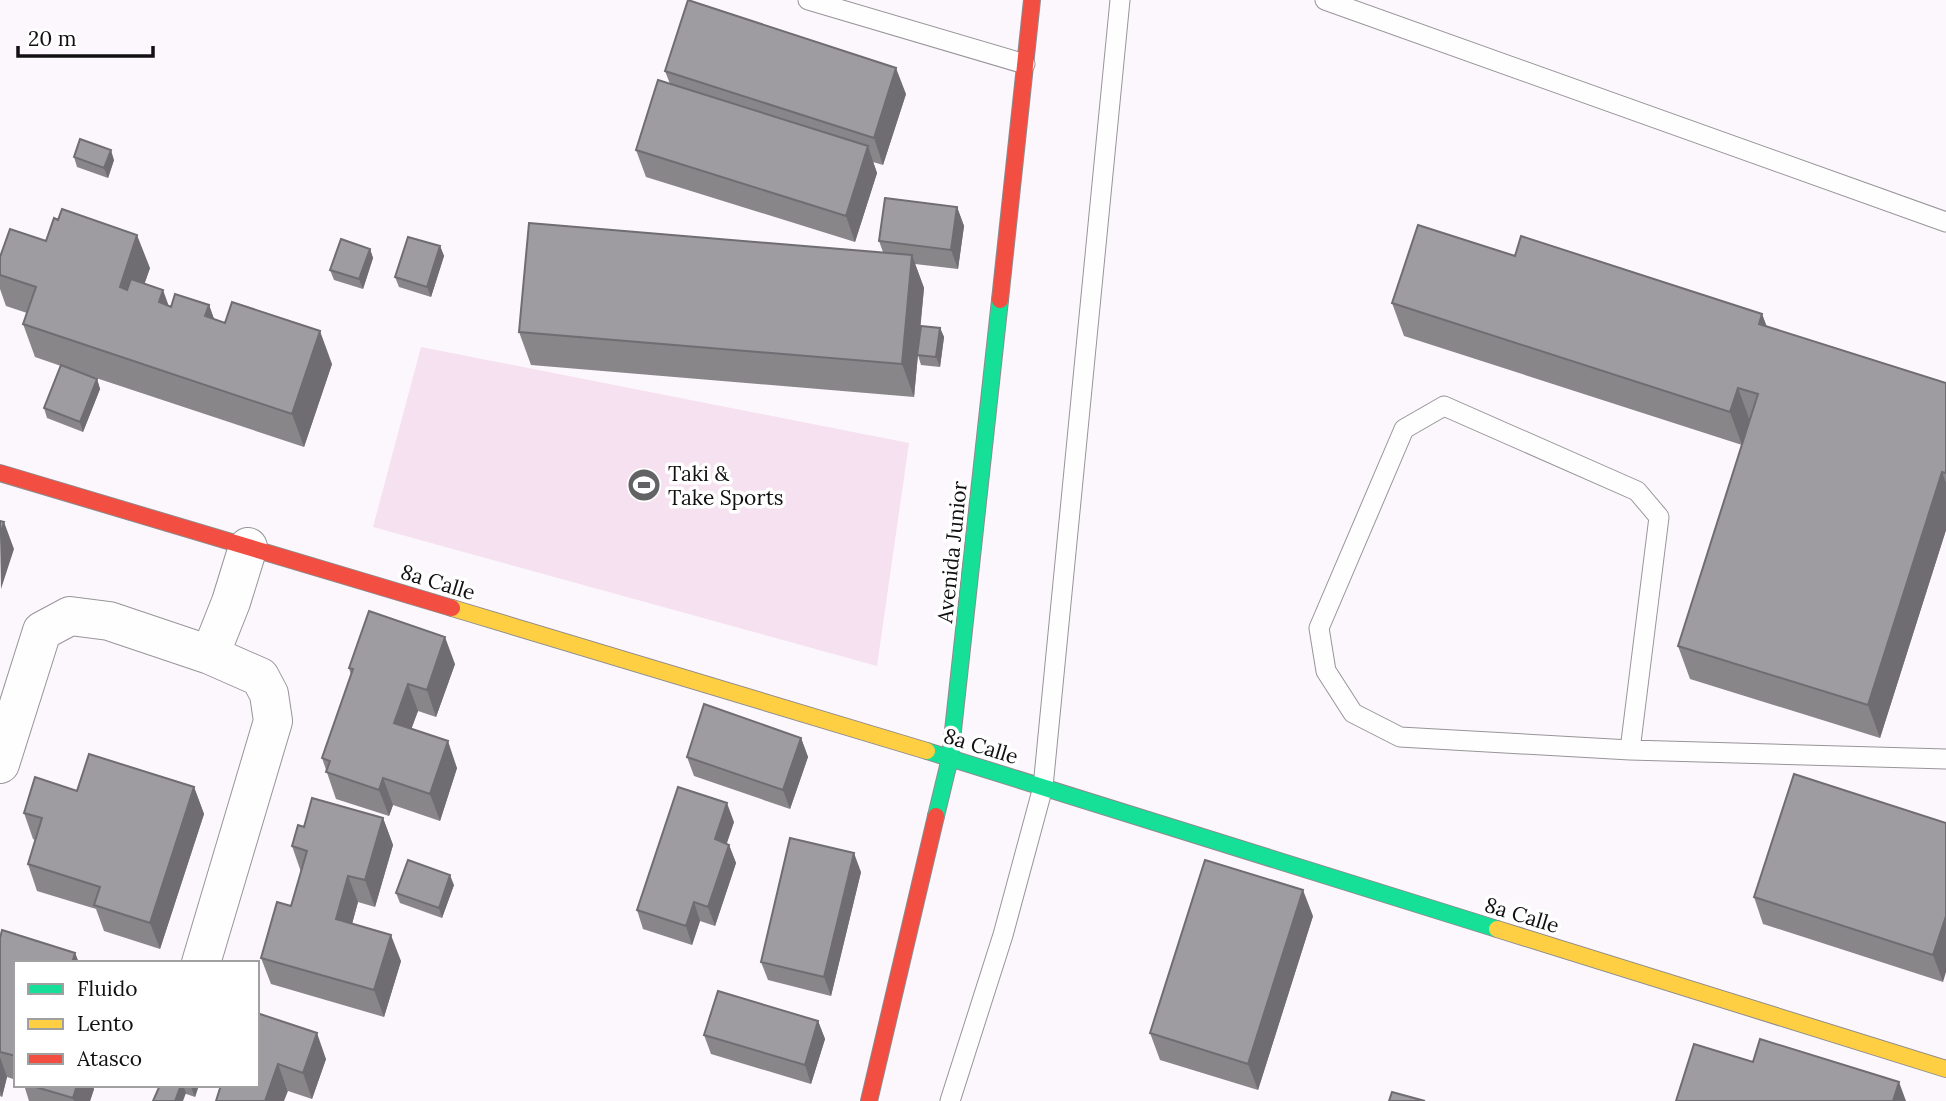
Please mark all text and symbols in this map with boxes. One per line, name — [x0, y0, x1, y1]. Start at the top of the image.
scale bar — [18, 14, 152, 58]
text: 20 m — [28, 25, 77, 52]
place label: Taki & Take Sports — [668, 460, 784, 511]
sports icon: Taki & Take Sports — [625, 466, 663, 504]
street label: Avenida Junior — [931, 480, 973, 625]
street label: 8a Calle — [397, 558, 479, 606]
street label: 8a Calle — [940, 722, 1022, 770]
street label: 8a Calle — [1481, 891, 1563, 939]
legend — [14, 961, 259, 1087]
text: Fluido — [77, 975, 138, 1002]
text: Lento — [77, 1010, 134, 1037]
text: Atasco — [76, 1045, 142, 1072]

